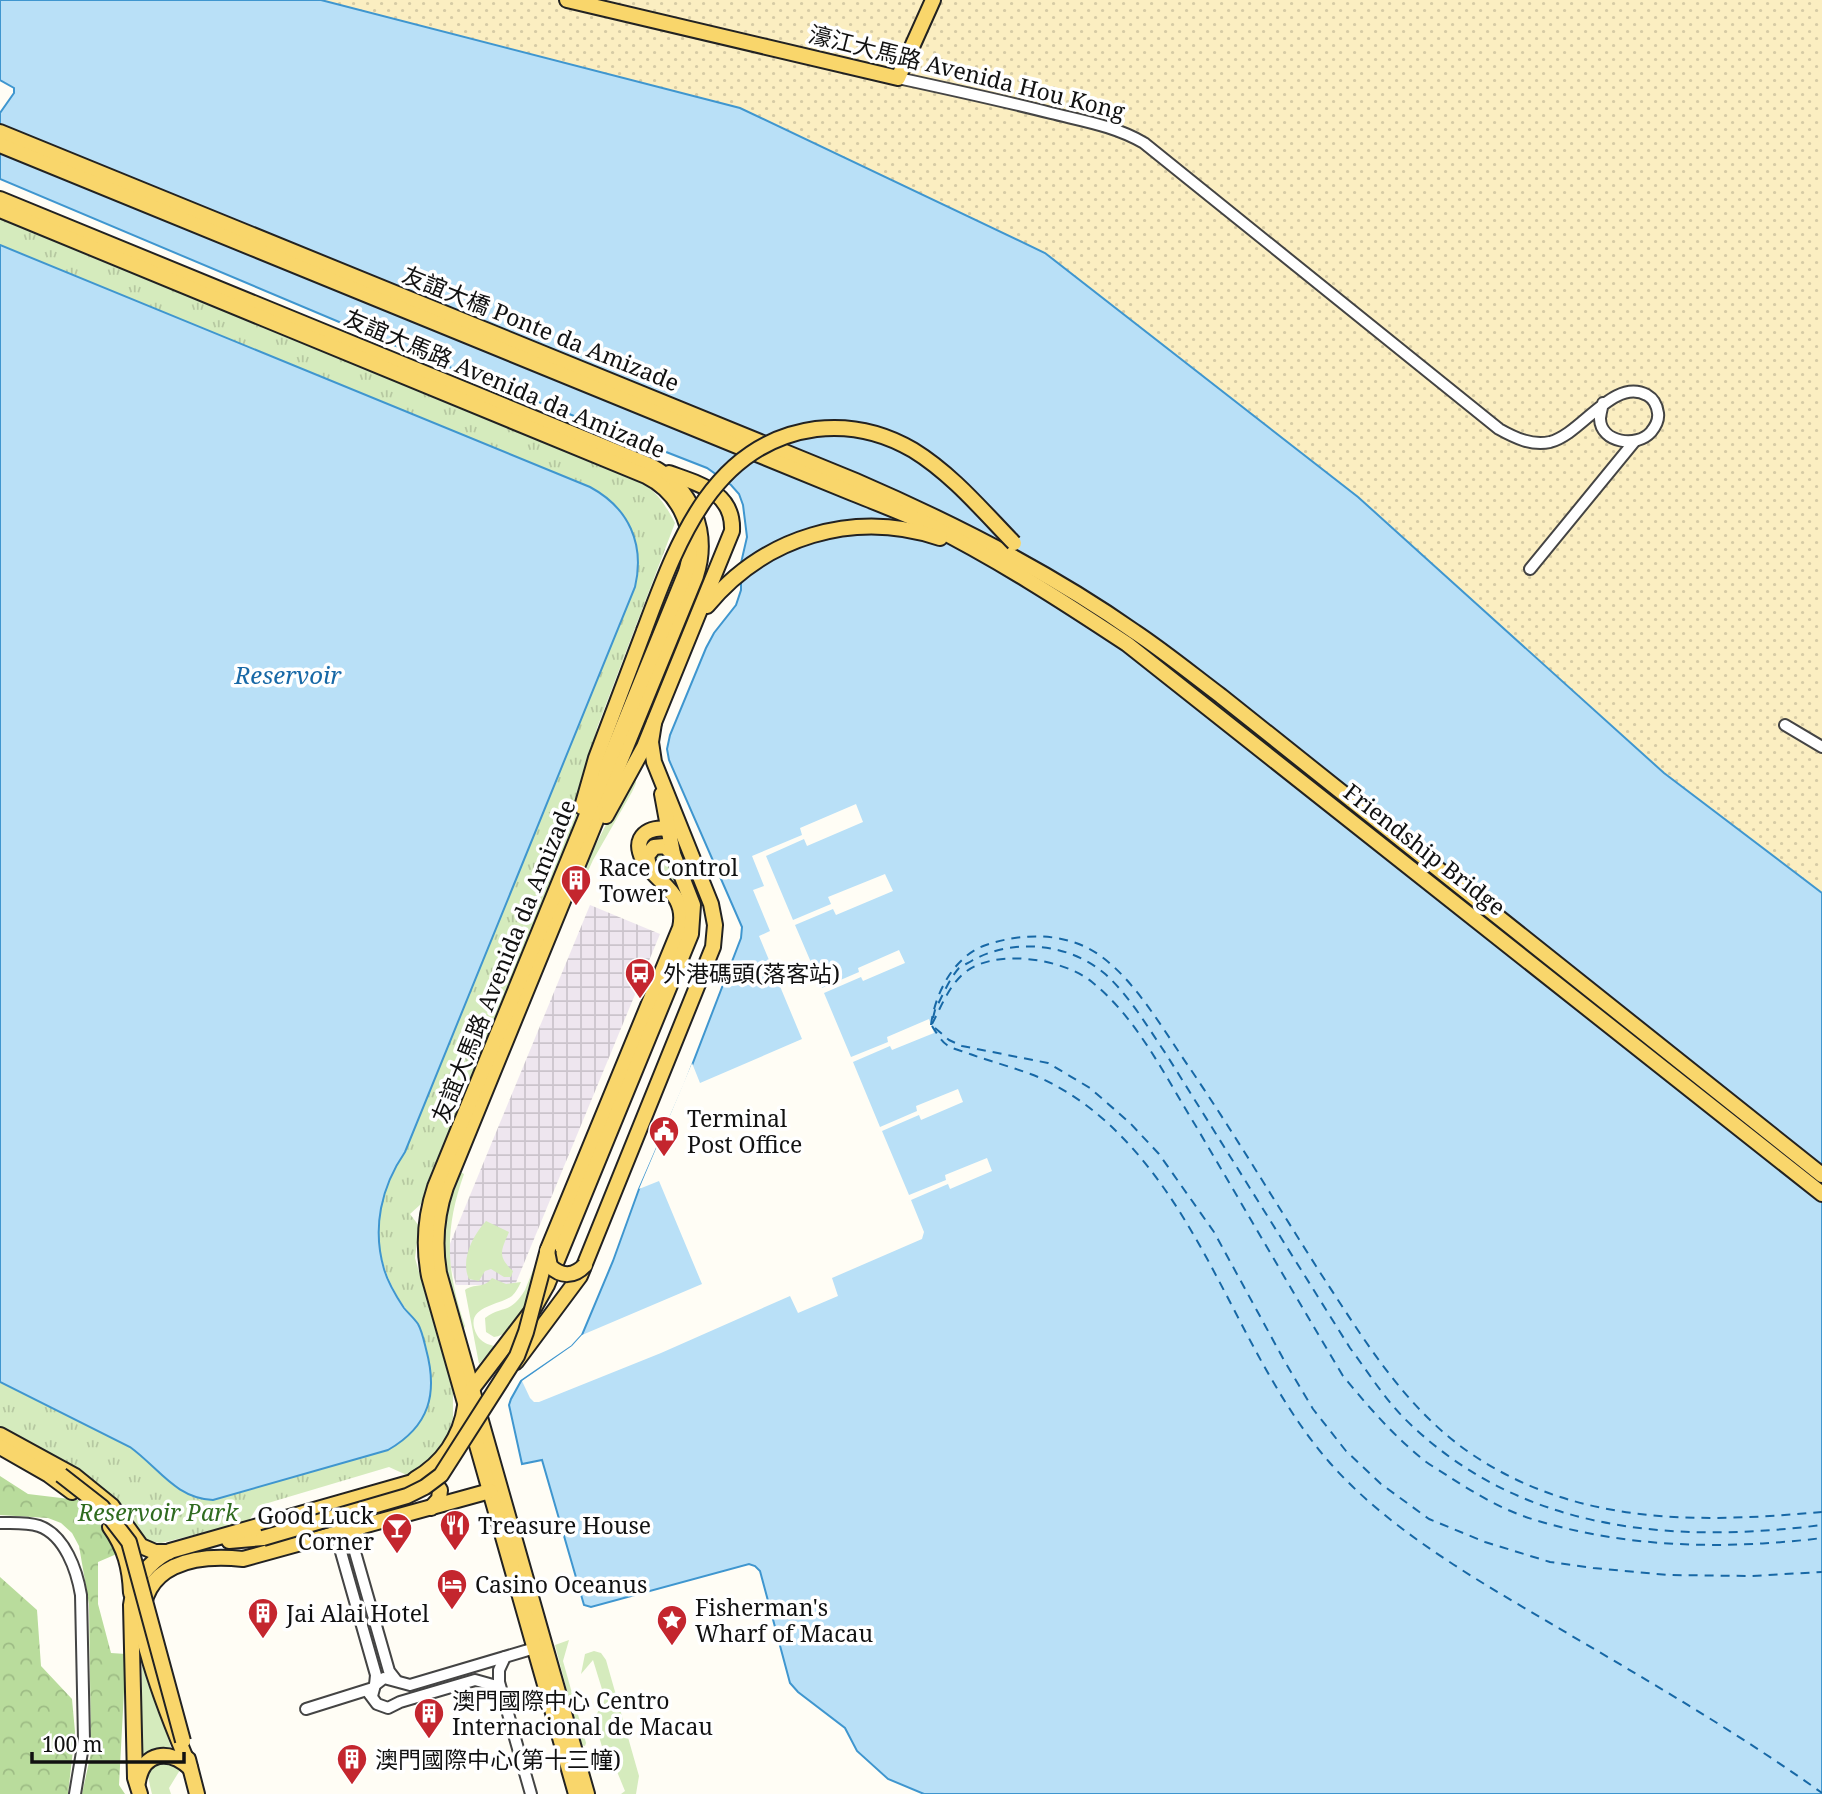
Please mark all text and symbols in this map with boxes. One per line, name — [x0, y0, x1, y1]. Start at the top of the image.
street label: 濠江大馬路 Avenida Hou Kong — [806, 17, 1129, 127]
street label: 友誼大橋 Ponte da Amizade — [398, 258, 684, 398]
street label: 友誼大馬路 Avenida da Amizade — [339, 301, 671, 465]
water label: Reservoir — [233, 658, 342, 691]
street label: Friendship Bridge — [1337, 776, 1513, 922]
street label: 友誼大馬路 Avenida da Amizade — [423, 795, 583, 1127]
place label: Race Control Tower — [599, 851, 738, 909]
building icon: Race Control Tower — [559, 863, 593, 907]
bus stop icon: 外港碼頭(落客站) — [623, 956, 657, 1000]
place label: 外港碼頭(落客站) — [663, 957, 840, 989]
place label: Terminal Post Office — [687, 1102, 802, 1160]
public building icon: Terminal Post Office — [647, 1114, 681, 1158]
park label: Reservoir Park — [77, 1496, 239, 1528]
place label: Good Luck Corner — [257, 1499, 375, 1557]
restaurant icon: Treasure House — [438, 1508, 472, 1552]
place label: Treasure House — [478, 1509, 651, 1541]
bar icon: Good Luck Corner — [380, 1511, 414, 1555]
hotel icon: Casino Oceanus — [435, 1567, 469, 1611]
place label: Casino Oceanus — [475, 1568, 647, 1600]
place label: Fisherman's Wharf of Macau — [695, 1591, 873, 1649]
building icon: Jai Alai Hotel — [246, 1596, 280, 1640]
place label: Jai Alai Hotel — [285, 1597, 429, 1629]
place icon: Fisherman's Wharf of Macau — [655, 1603, 689, 1647]
place label: 澳門國際中心 Centro Internacional de Macau — [452, 1684, 713, 1742]
building icon: 澳門國際中心 Centro Internacional de Macau — [412, 1696, 446, 1740]
scale bar — [32, 1720, 184, 1764]
text: 100 m — [42, 1730, 103, 1758]
building icon: 澳門國際中心(第十三幢) — [335, 1742, 369, 1786]
place label: 澳門國際中心(第十三幢) — [375, 1743, 621, 1775]

